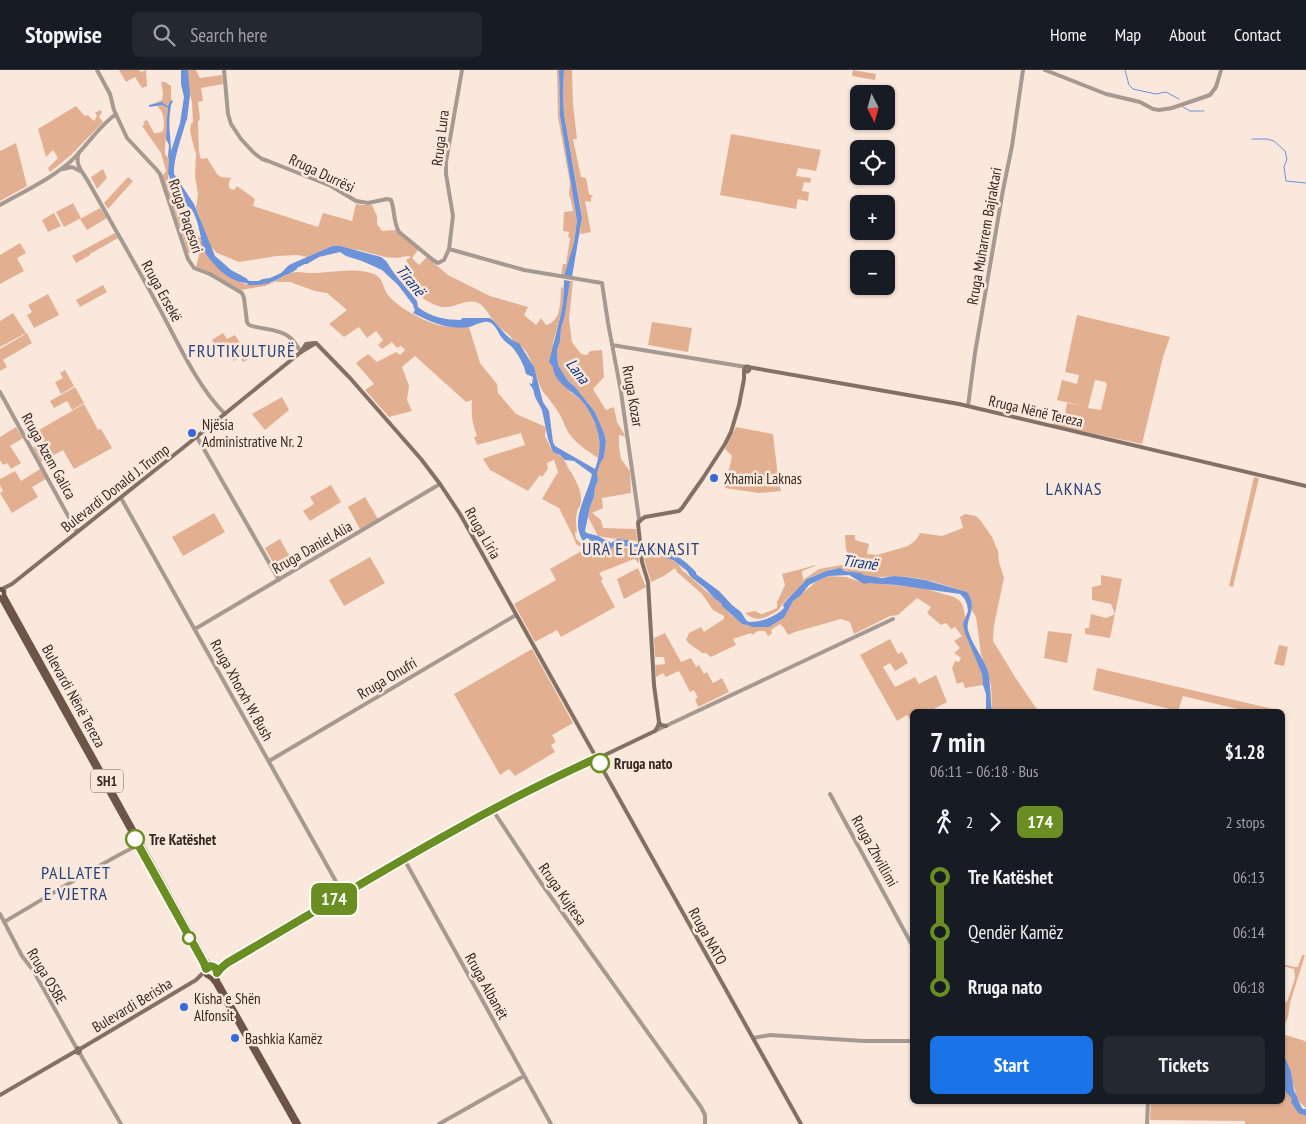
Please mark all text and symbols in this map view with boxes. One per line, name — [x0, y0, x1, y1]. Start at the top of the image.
search box — [132, 12, 482, 57]
text: Stopwise — [25, 19, 102, 50]
icon: search — [150, 21, 178, 49]
text: Search here — [190, 23, 267, 47]
text: Home — [1050, 23, 1087, 46]
text: Map — [1115, 23, 1141, 46]
text: About — [1169, 23, 1206, 46]
text: Contact — [1234, 23, 1281, 46]
north arrow — [850, 85, 895, 130]
map controls — [850, 85, 895, 295]
street label: Rruga Lura — [427, 109, 453, 167]
button: locate — [850, 140, 895, 185]
street label: Rruga Durrësi — [286, 149, 358, 197]
street label: Rruga Muharrem Bajraktari — [963, 166, 1005, 306]
street label: Rruga Paqesori — [164, 176, 208, 256]
button: + — [850, 195, 895, 240]
button: − — [850, 250, 895, 295]
street label: Rruga Ersekë — [137, 257, 187, 325]
water label: Tiranë — [392, 260, 431, 302]
district label: FRUTIKULTURË — [188, 339, 296, 362]
water label: Lana — [562, 355, 595, 389]
street label: Rruga Kozar — [618, 364, 648, 429]
street label: Rruga Nënë Tereza — [987, 391, 1085, 431]
street label: Rruga Azem Galica — [17, 410, 81, 502]
place label: Njësia Administrative Nr. 2 — [202, 415, 303, 451]
marker: Njësia Administrative Nr. 2 — [186, 427, 198, 439]
street label: Bulevardi Donald J. Trump — [57, 440, 173, 536]
place label: Xhamia Laknas — [724, 469, 802, 488]
marker: Xhamia Laknas — [708, 472, 720, 484]
district label: LAKNAS — [1046, 477, 1102, 500]
street label: Rruga Liria — [461, 504, 505, 562]
street label: Rruga Daniel Alia — [268, 516, 356, 578]
district label: URA E LAKNASIT — [582, 537, 700, 560]
water label: Tiranë — [841, 550, 881, 574]
street label: Rruga Xhorxh W. Bush — [206, 636, 278, 744]
street label: Bulevardi Nënë Tereza — [38, 641, 110, 751]
street label: Rruga Onufri — [354, 653, 420, 703]
text: 7 min — [930, 723, 985, 760]
text: $1.28 — [1225, 740, 1265, 764]
marker: Rruga nato — [590, 753, 610, 773]
place label: Rruga nato — [614, 754, 673, 773]
text: 06:11 – 06:18 · Bus — [930, 761, 1038, 781]
road number: SH1 — [91, 769, 123, 792]
icon: walk — [930, 808, 958, 836]
icon: forward — [981, 808, 1009, 836]
text: 174 — [1027, 810, 1053, 833]
street label: Rruga Zhvillimi — [848, 812, 902, 890]
text: 2 — [966, 812, 973, 832]
text: 2 stops — [1225, 812, 1265, 832]
marker: Tre Katëshet — [125, 829, 145, 849]
place label: Tre Katëshet — [149, 830, 217, 849]
street label: Rruga Kujtesa — [535, 859, 591, 929]
district label: PALLATET E VJETRA — [41, 861, 111, 905]
text: Tre Katëshet — [968, 865, 1053, 889]
text: 06:13 — [1233, 867, 1265, 887]
line badge: 174 — [305, 883, 363, 915]
text: 174 — [321, 887, 347, 910]
street label: Rruga NATO — [685, 904, 731, 968]
text: Qendër Kamëz — [968, 920, 1063, 944]
text: 06:14 — [1233, 922, 1265, 942]
unlabelled marker — [182, 931, 196, 945]
street label: Rruga OSBE — [23, 945, 71, 1007]
street label: Rruga Albanët — [461, 949, 513, 1023]
street label: Bulevardi Berisha — [88, 974, 176, 1036]
text: Rruga nato — [968, 975, 1042, 999]
text: 06:18 — [1233, 977, 1265, 997]
place label: Kisha e Shën Alfonsit — [194, 989, 261, 1025]
marker: Kisha e Shën Alfonsit — [178, 1001, 190, 1013]
place label: Bashkia Kamëz — [245, 1029, 322, 1048]
marker: Bashkia Kamëz — [229, 1032, 241, 1044]
button: Start — [930, 1036, 1093, 1094]
button: Tickets — [1103, 1036, 1265, 1094]

